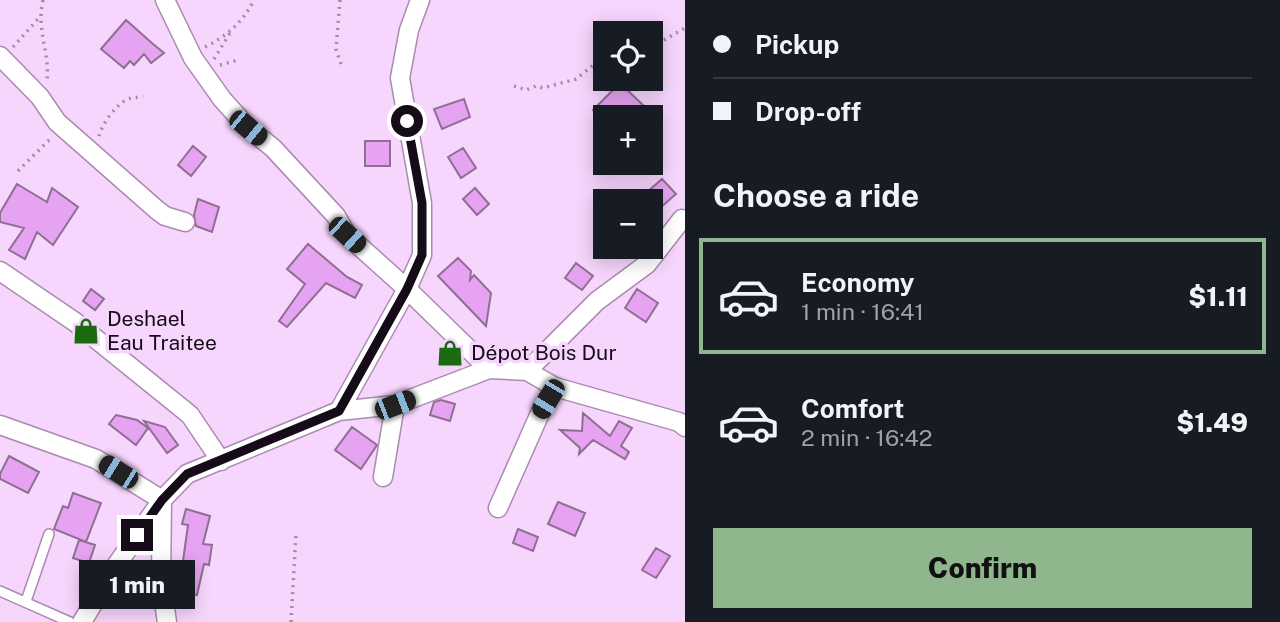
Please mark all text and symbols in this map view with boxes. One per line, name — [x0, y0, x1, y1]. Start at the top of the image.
map controls — [593, 21, 663, 259]
button: locate — [593, 21, 663, 91]
text: Pickup — [755, 29, 839, 60]
text: Drop-off — [755, 96, 861, 127]
route start — [391, 105, 423, 137]
button: + — [593, 105, 663, 175]
car — [226, 107, 271, 149]
text: Choose a ride — [713, 177, 919, 214]
button: − — [593, 189, 663, 259]
car — [325, 213, 370, 257]
icon: car — [717, 265, 780, 328]
text: Economy — [801, 267, 914, 298]
text: $1.11 — [1188, 281, 1248, 312]
text: 1 min · 16:41 — [801, 298, 924, 325]
place label: Deshael Eau Traitee — [107, 306, 217, 355]
shop icon: Deshael Eau Traitee — [71, 316, 101, 346]
shop icon: Dépot Bois Dur — [435, 338, 465, 368]
place label: Dépot Bois Dur — [471, 340, 617, 365]
car — [529, 376, 568, 422]
car — [372, 388, 419, 422]
icon: car — [717, 391, 780, 454]
text: Comfort — [801, 393, 904, 424]
text: $1.49 — [1176, 407, 1248, 438]
text: 2 min · 16:42 — [801, 424, 933, 451]
car — [95, 452, 142, 492]
route end — [121, 519, 153, 551]
button: Confirm — [713, 528, 1252, 608]
callout: 1 min — [79, 560, 195, 608]
text: 1 min — [109, 571, 165, 598]

